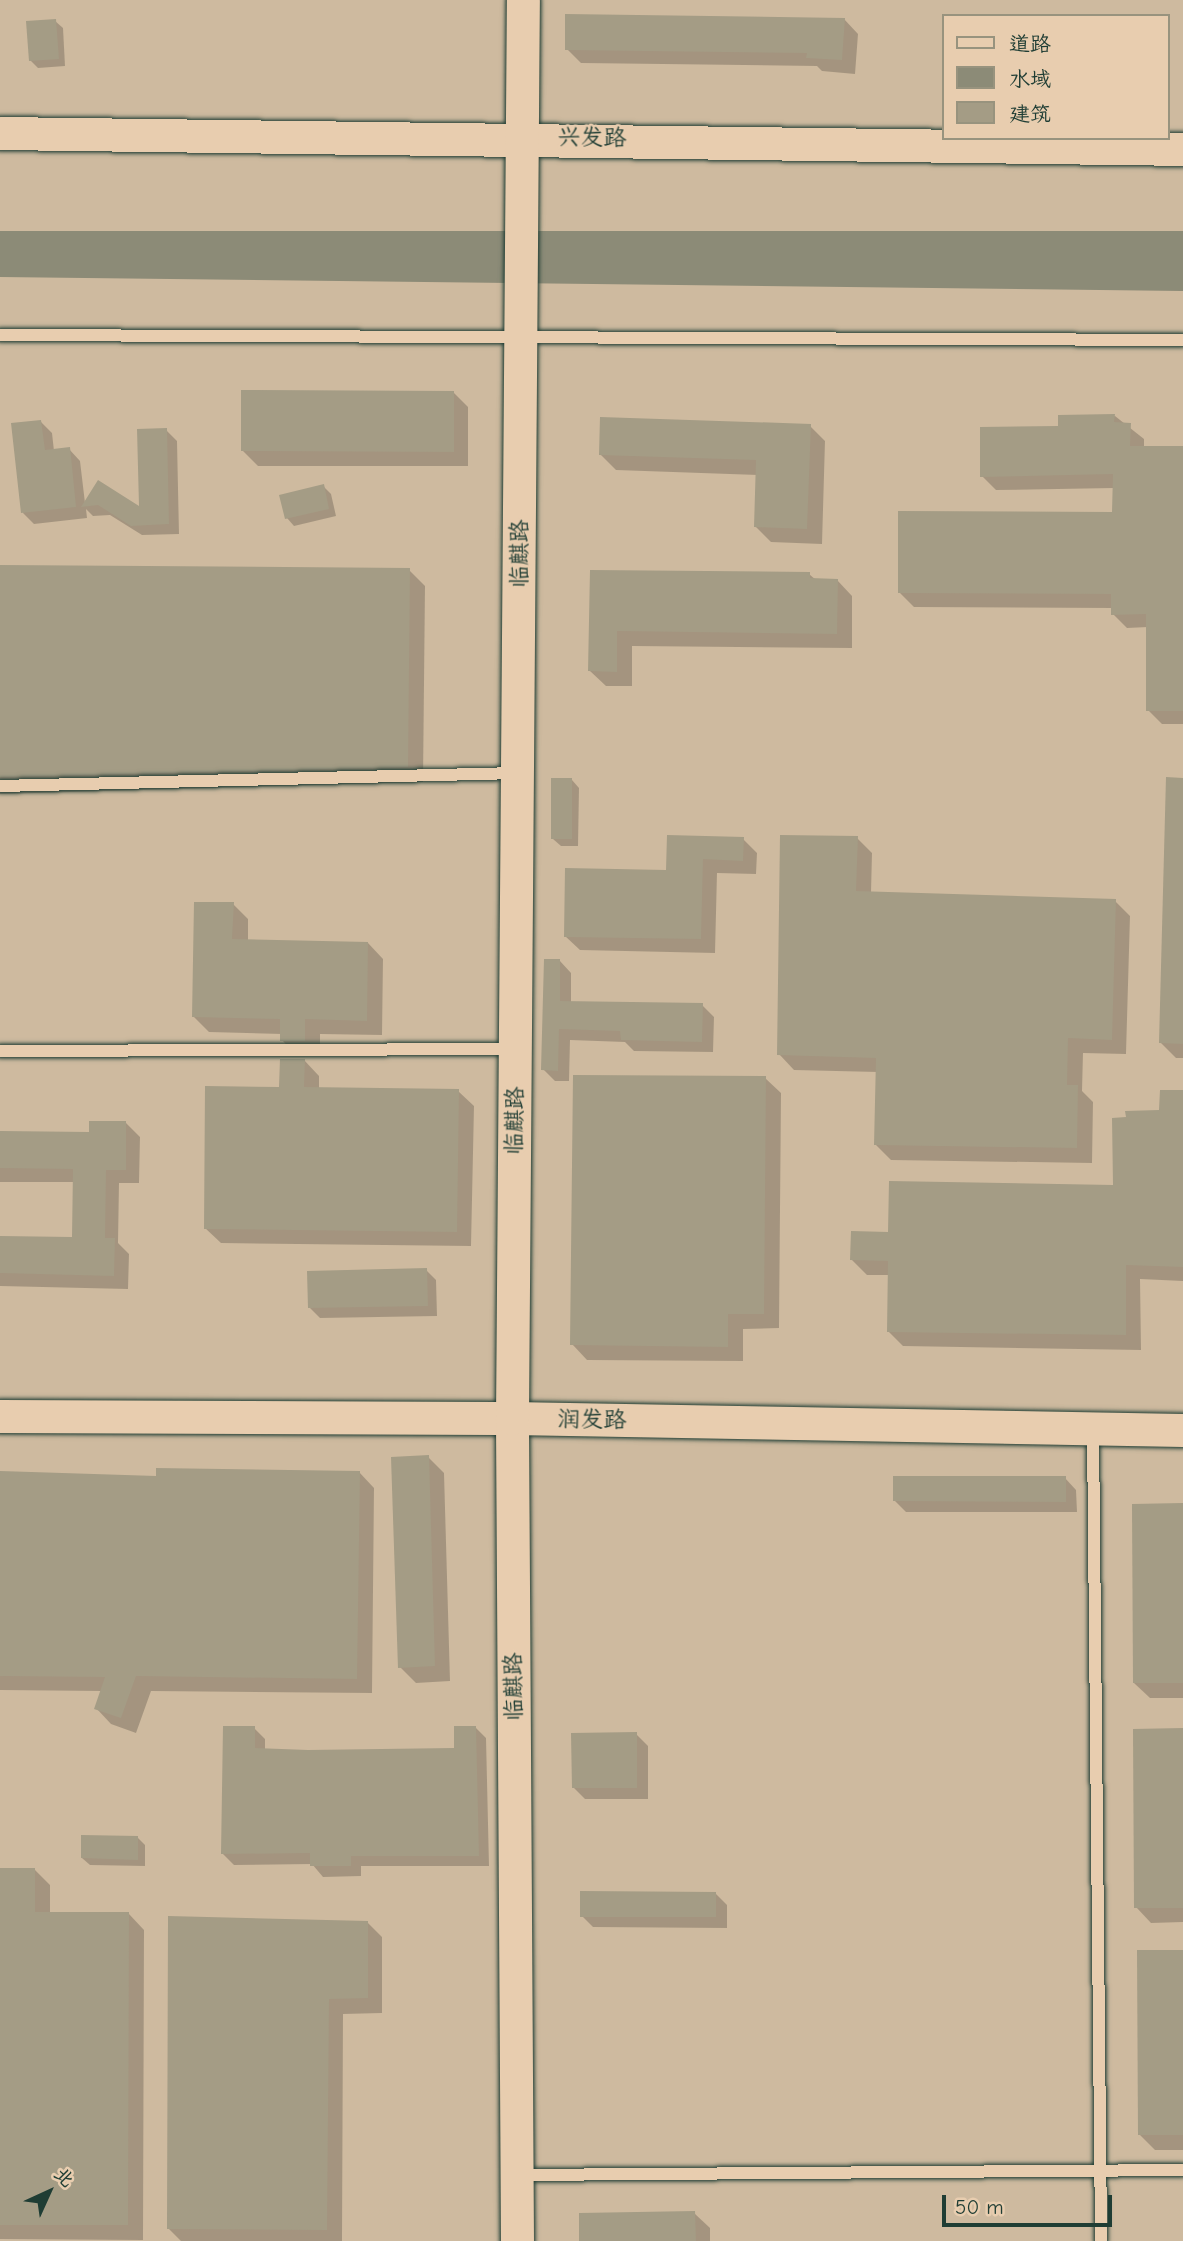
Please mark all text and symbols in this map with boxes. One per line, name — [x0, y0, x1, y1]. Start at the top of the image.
legend — [942, 14, 1169, 140]
text: 道路 — [1009, 32, 1051, 56]
text: 水域 — [1009, 67, 1051, 91]
text: 建筑 — [1009, 102, 1051, 126]
street label: 兴发路 — [557, 124, 627, 152]
street label: 临麒路 — [506, 520, 534, 588]
street label: 临麒路 — [501, 1086, 529, 1156]
street label: 润发路 — [557, 1406, 627, 1434]
street label: 临麒路 — [500, 1652, 528, 1722]
north arrow — [14, 2157, 84, 2227]
text: 北 — [49, 2163, 78, 2192]
scale bar — [945, 2182, 1115, 2226]
text: 50 m — [955, 2195, 1004, 2219]

